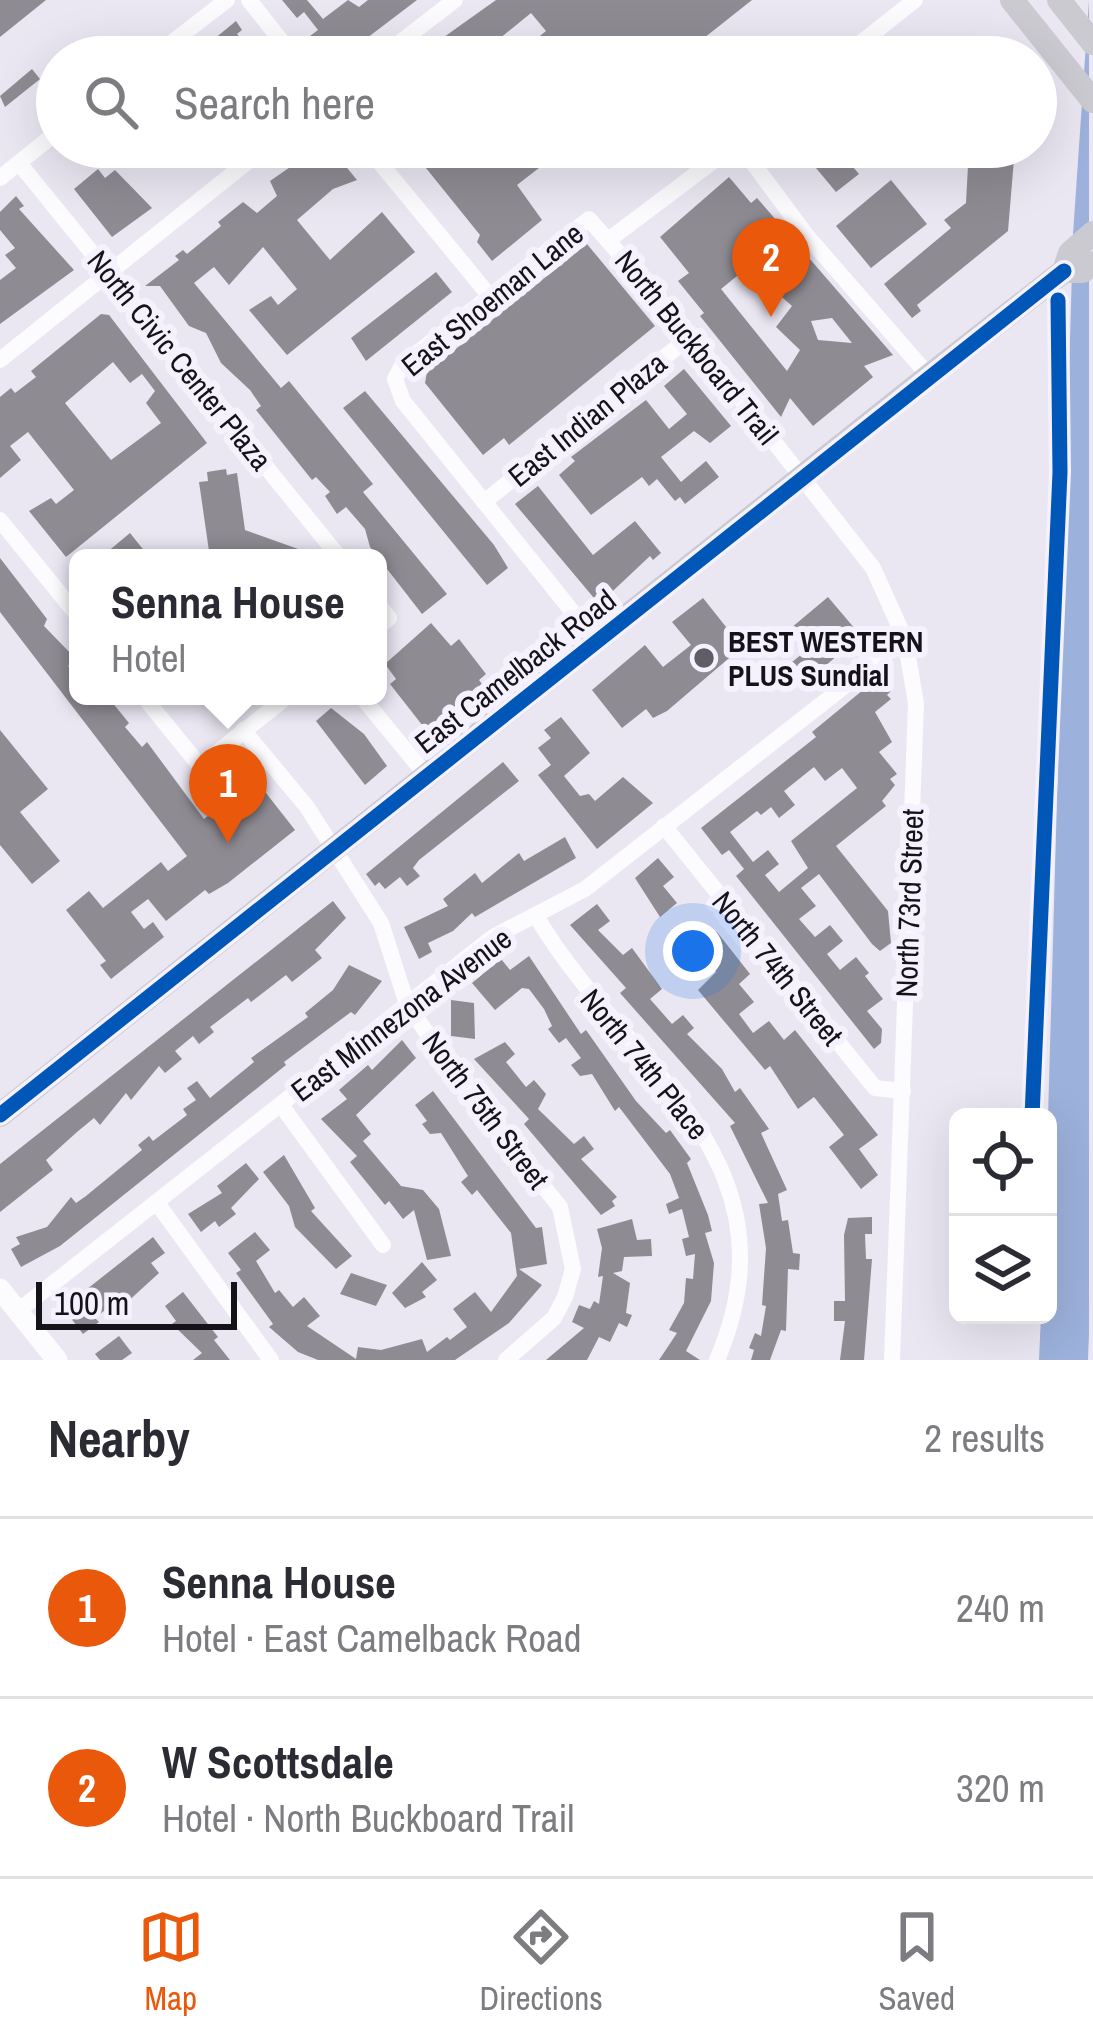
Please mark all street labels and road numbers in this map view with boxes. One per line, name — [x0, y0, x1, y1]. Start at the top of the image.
street label: East Shoeman Lane — [393, 213, 591, 385]
street label: North Buckboard Trail — [606, 241, 788, 453]
street label: North Civic Center Plaza — [79, 242, 281, 479]
street label: East Indian Plaza — [499, 343, 675, 495]
street label: East Camelback Road — [406, 580, 624, 762]
street label: North 73rd Street — [886, 808, 932, 998]
street label: North 74th Street — [704, 883, 853, 1054]
street label: East Minnezona Avenue — [283, 918, 519, 1110]
street label: North 74th Place — [572, 980, 718, 1148]
street label: North 75th Street — [414, 1023, 558, 1197]

